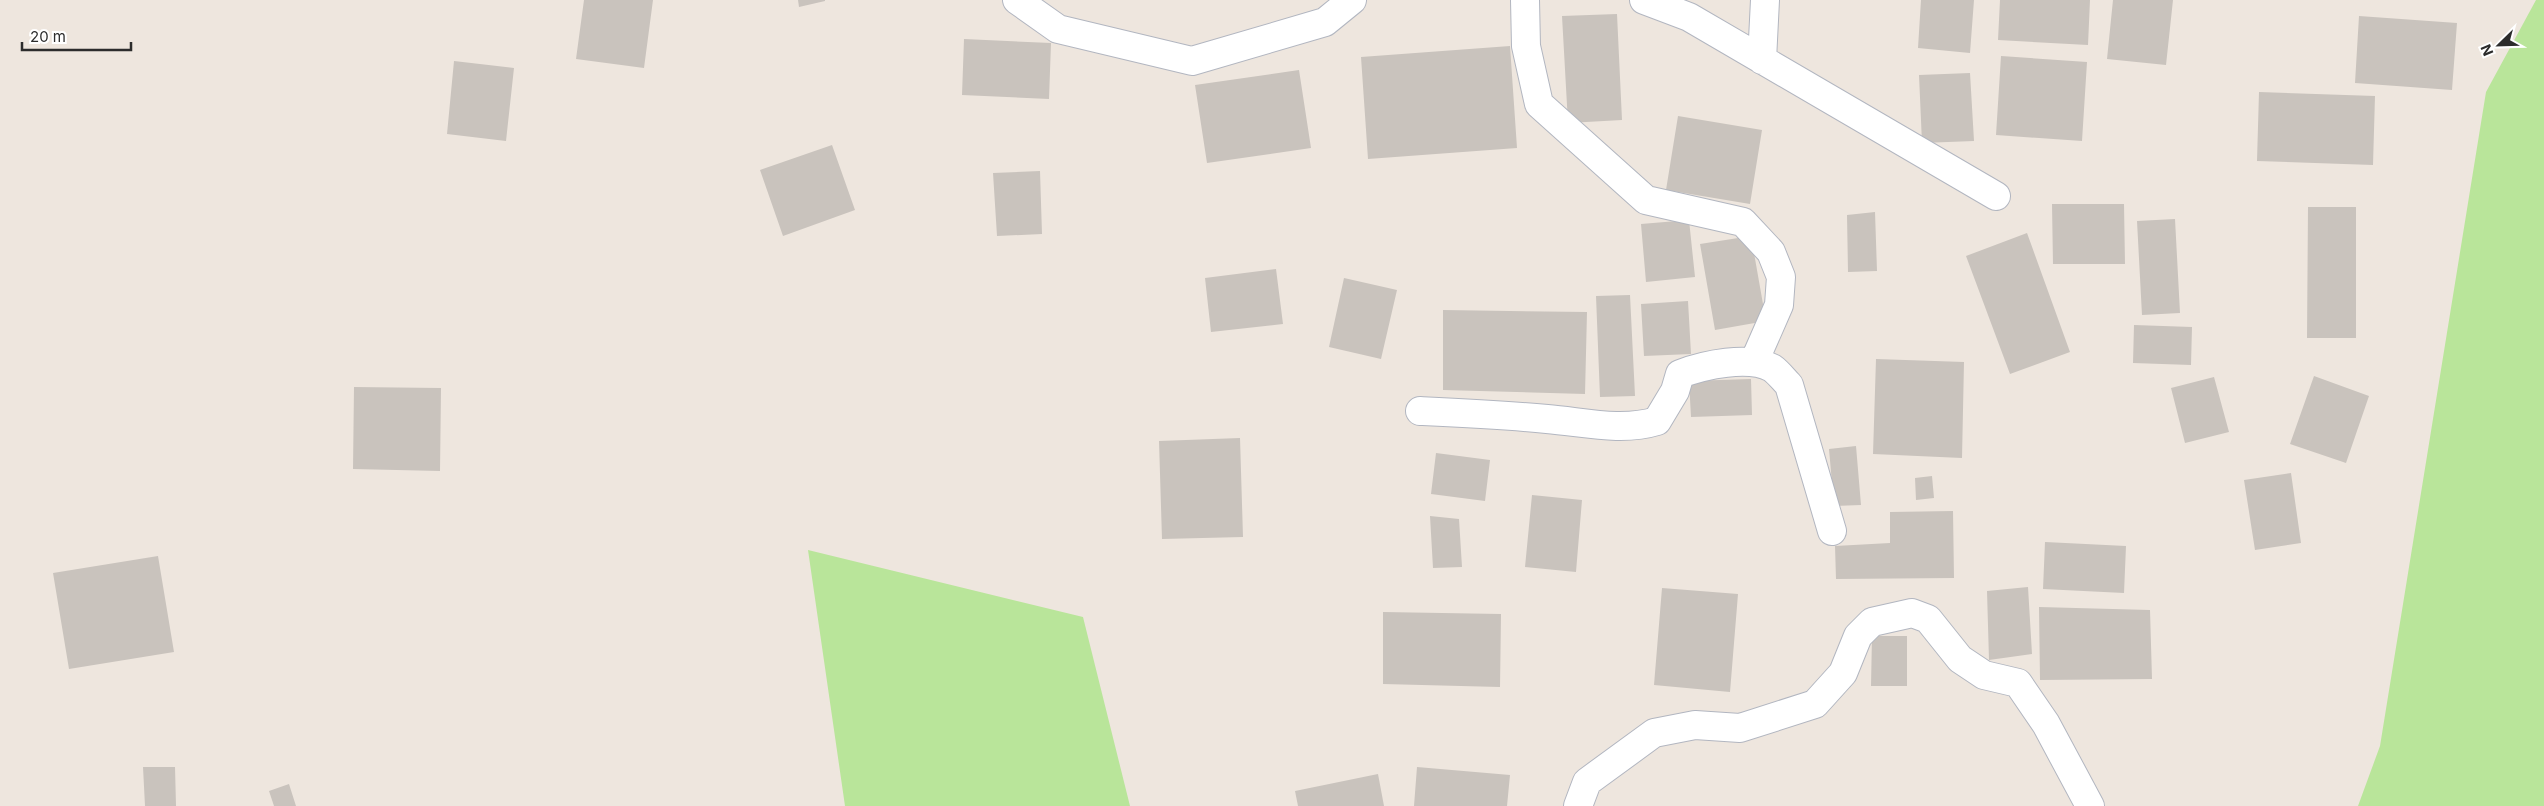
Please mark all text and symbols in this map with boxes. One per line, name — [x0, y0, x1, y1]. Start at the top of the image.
scale bar — [22, 20, 131, 52]
north arrow — [2474, 20, 2524, 70]
text: 20 m — [30, 27, 66, 46]
text: N — [2477, 42, 2496, 59]

